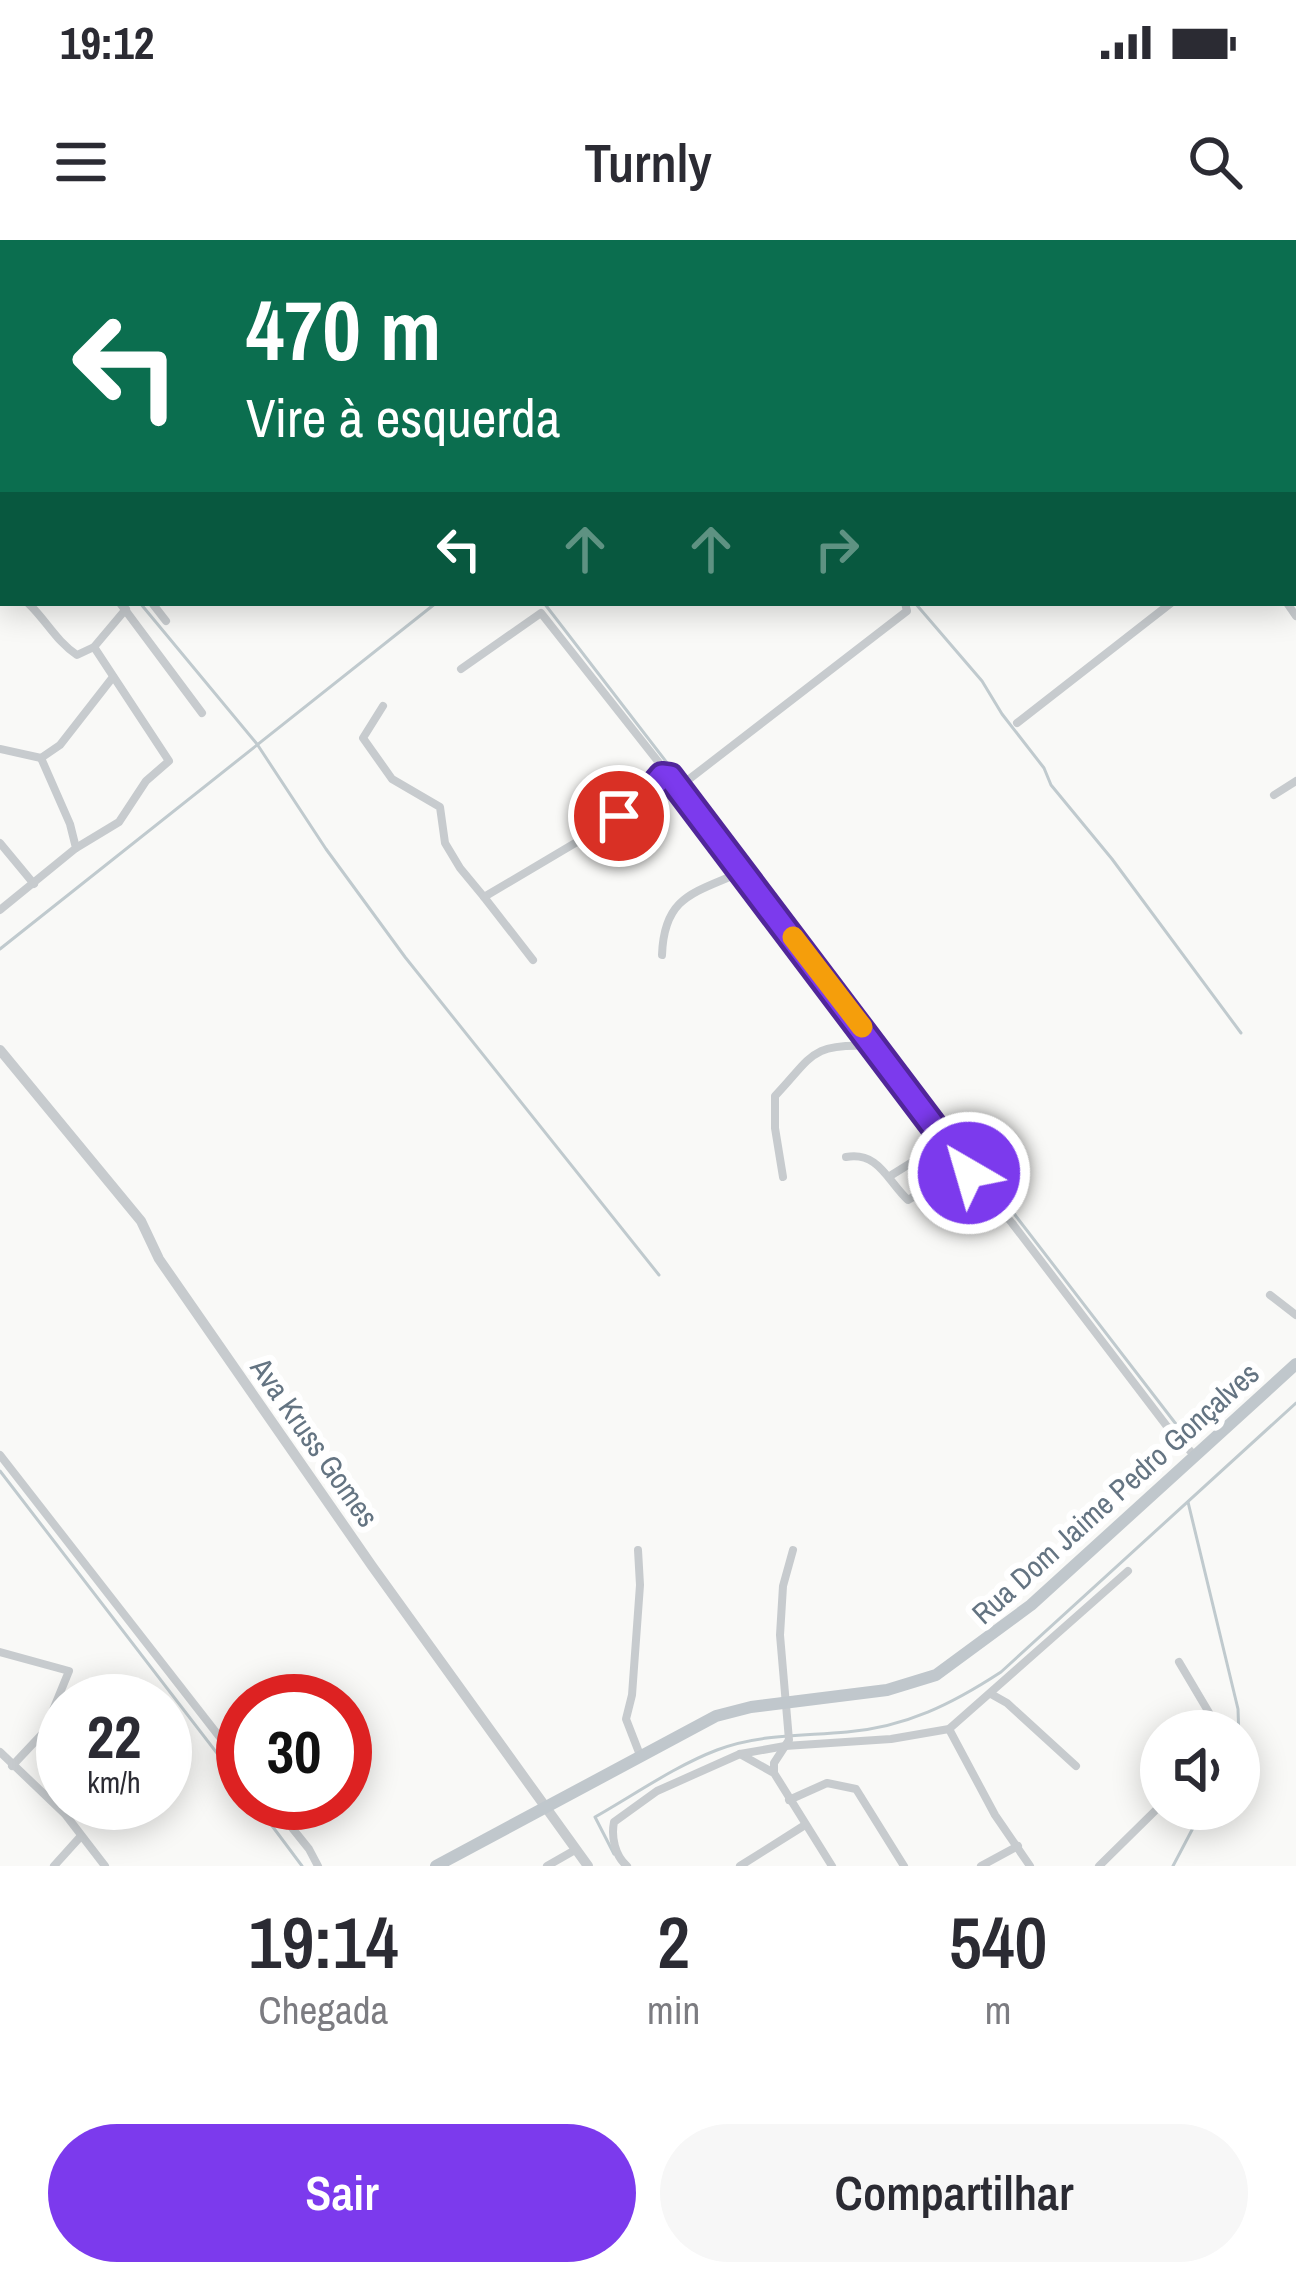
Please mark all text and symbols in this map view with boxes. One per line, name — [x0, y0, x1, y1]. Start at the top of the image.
text: 19:12 — [60, 12, 154, 73]
text: Turnly — [584, 126, 712, 199]
icon: menu — [48, 129, 114, 195]
icon: search — [1182, 129, 1248, 195]
text: 470 m — [246, 273, 441, 386]
icon: left — [48, 288, 204, 444]
text: Vire à esquerda — [246, 381, 560, 454]
icon: left — [426, 516, 492, 582]
icon: ahead — [552, 516, 618, 582]
icon: ahead — [678, 516, 744, 582]
icon: right — [804, 516, 870, 582]
pin — [568, 765, 670, 867]
icon: arrive — [586, 783, 652, 849]
position arrow — [906, 1110, 1032, 1236]
street label: Ava Kruss Gomes — [241, 1349, 388, 1534]
street label: Rua Dom Jaime Pedro Gonçalves — [963, 1353, 1267, 1633]
speed limit sign: 30 — [216, 1674, 372, 1830]
text: 22 — [87, 1696, 141, 1777]
map controls — [1140, 1710, 1260, 1830]
button: sound — [1140, 1710, 1260, 1830]
text: km/h — [87, 1762, 141, 1802]
text: 19:14 — [249, 1893, 398, 1990]
text: 2 — [657, 1893, 690, 1990]
text: 540 — [949, 1893, 1047, 1990]
text: Chegada — [259, 1984, 388, 2036]
text: min — [647, 1984, 700, 2036]
text: m — [985, 1984, 1011, 2036]
button: Sair — [48, 2124, 636, 2262]
button: Compartilhar — [660, 2124, 1248, 2262]

